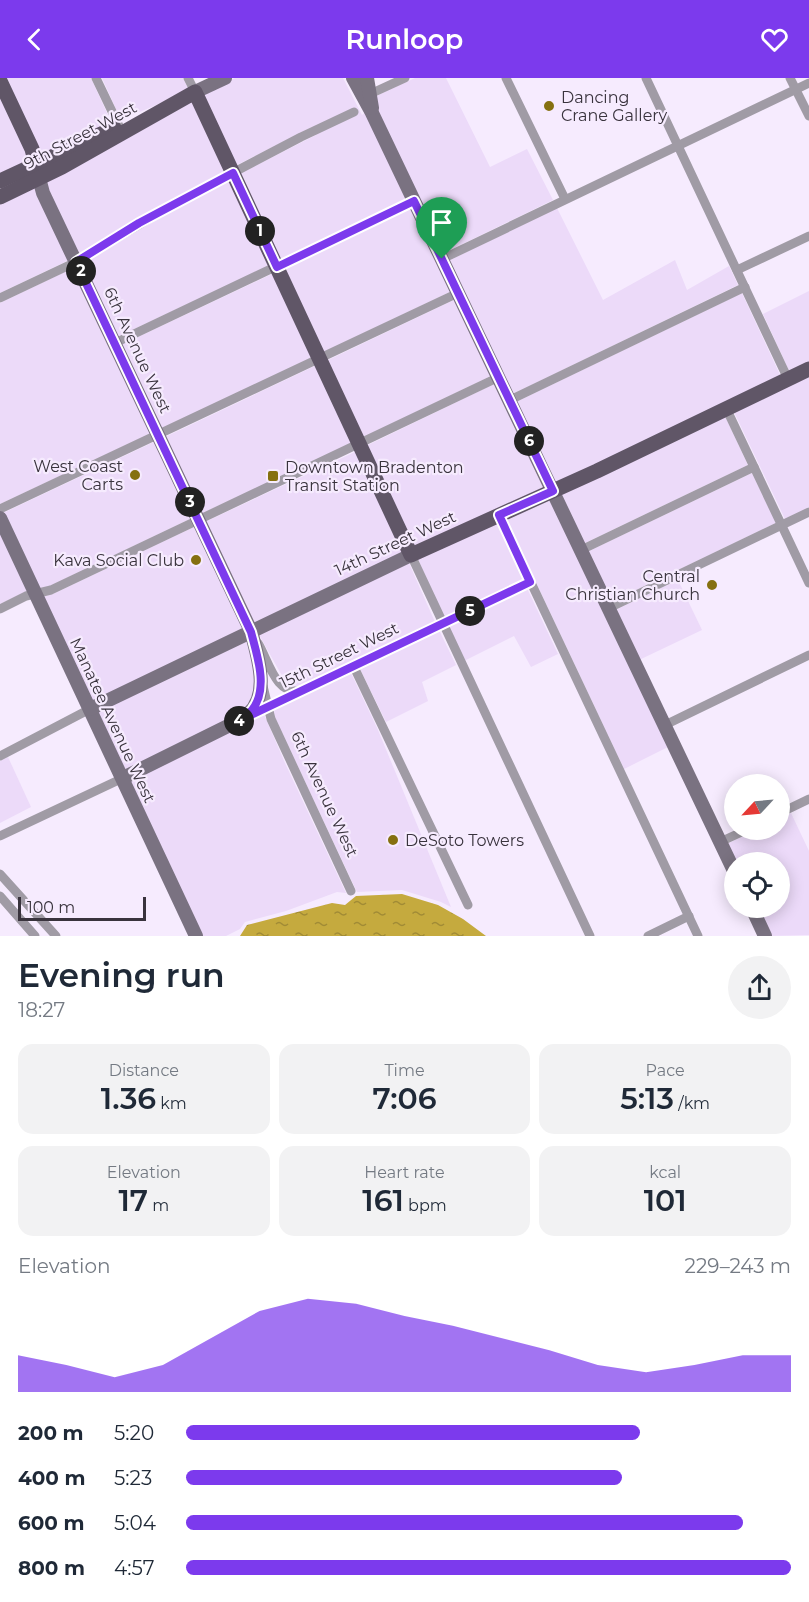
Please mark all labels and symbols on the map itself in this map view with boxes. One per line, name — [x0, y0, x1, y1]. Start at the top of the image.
place label: Dancing Crane Gallery — [561, 88, 668, 125]
street label: 9th Street West — [21, 98, 140, 173]
marker: Dancing Crane Gallery — [542, 99, 556, 113]
pin — [416, 197, 467, 259]
pin: 1 — [245, 216, 275, 246]
pin: 2 — [66, 256, 96, 286]
street label: 6th Avenue West — [100, 284, 175, 417]
pin: 6 — [514, 426, 544, 456]
place label: West Coast Carts — [33, 457, 123, 494]
place label: Downtown Bradenton Transit Station — [285, 458, 464, 495]
marker: West Coast Carts — [128, 468, 142, 482]
marker: Downtown Bradenton Transit Station — [266, 469, 280, 483]
pin: 3 — [175, 487, 205, 517]
street label: 14th Street West — [332, 507, 459, 580]
place label: Kava Social Club — [53, 551, 184, 570]
marker: Kava Social Club — [189, 553, 203, 567]
place label: Central Christian Church — [565, 567, 700, 604]
marker: Central Christian Church — [705, 578, 719, 592]
pin: 5 — [455, 596, 485, 626]
street label: 15th Street West — [277, 618, 402, 692]
street label: Manatee Avenue West — [66, 635, 159, 806]
pin: 4 — [224, 706, 254, 736]
street label: 6th Avenue West — [287, 728, 362, 861]
north arrow — [724, 774, 790, 840]
place label: DeSoto Towers — [405, 831, 524, 850]
marker: DeSoto Towers — [386, 833, 400, 847]
scale bar — [18, 894, 146, 922]

